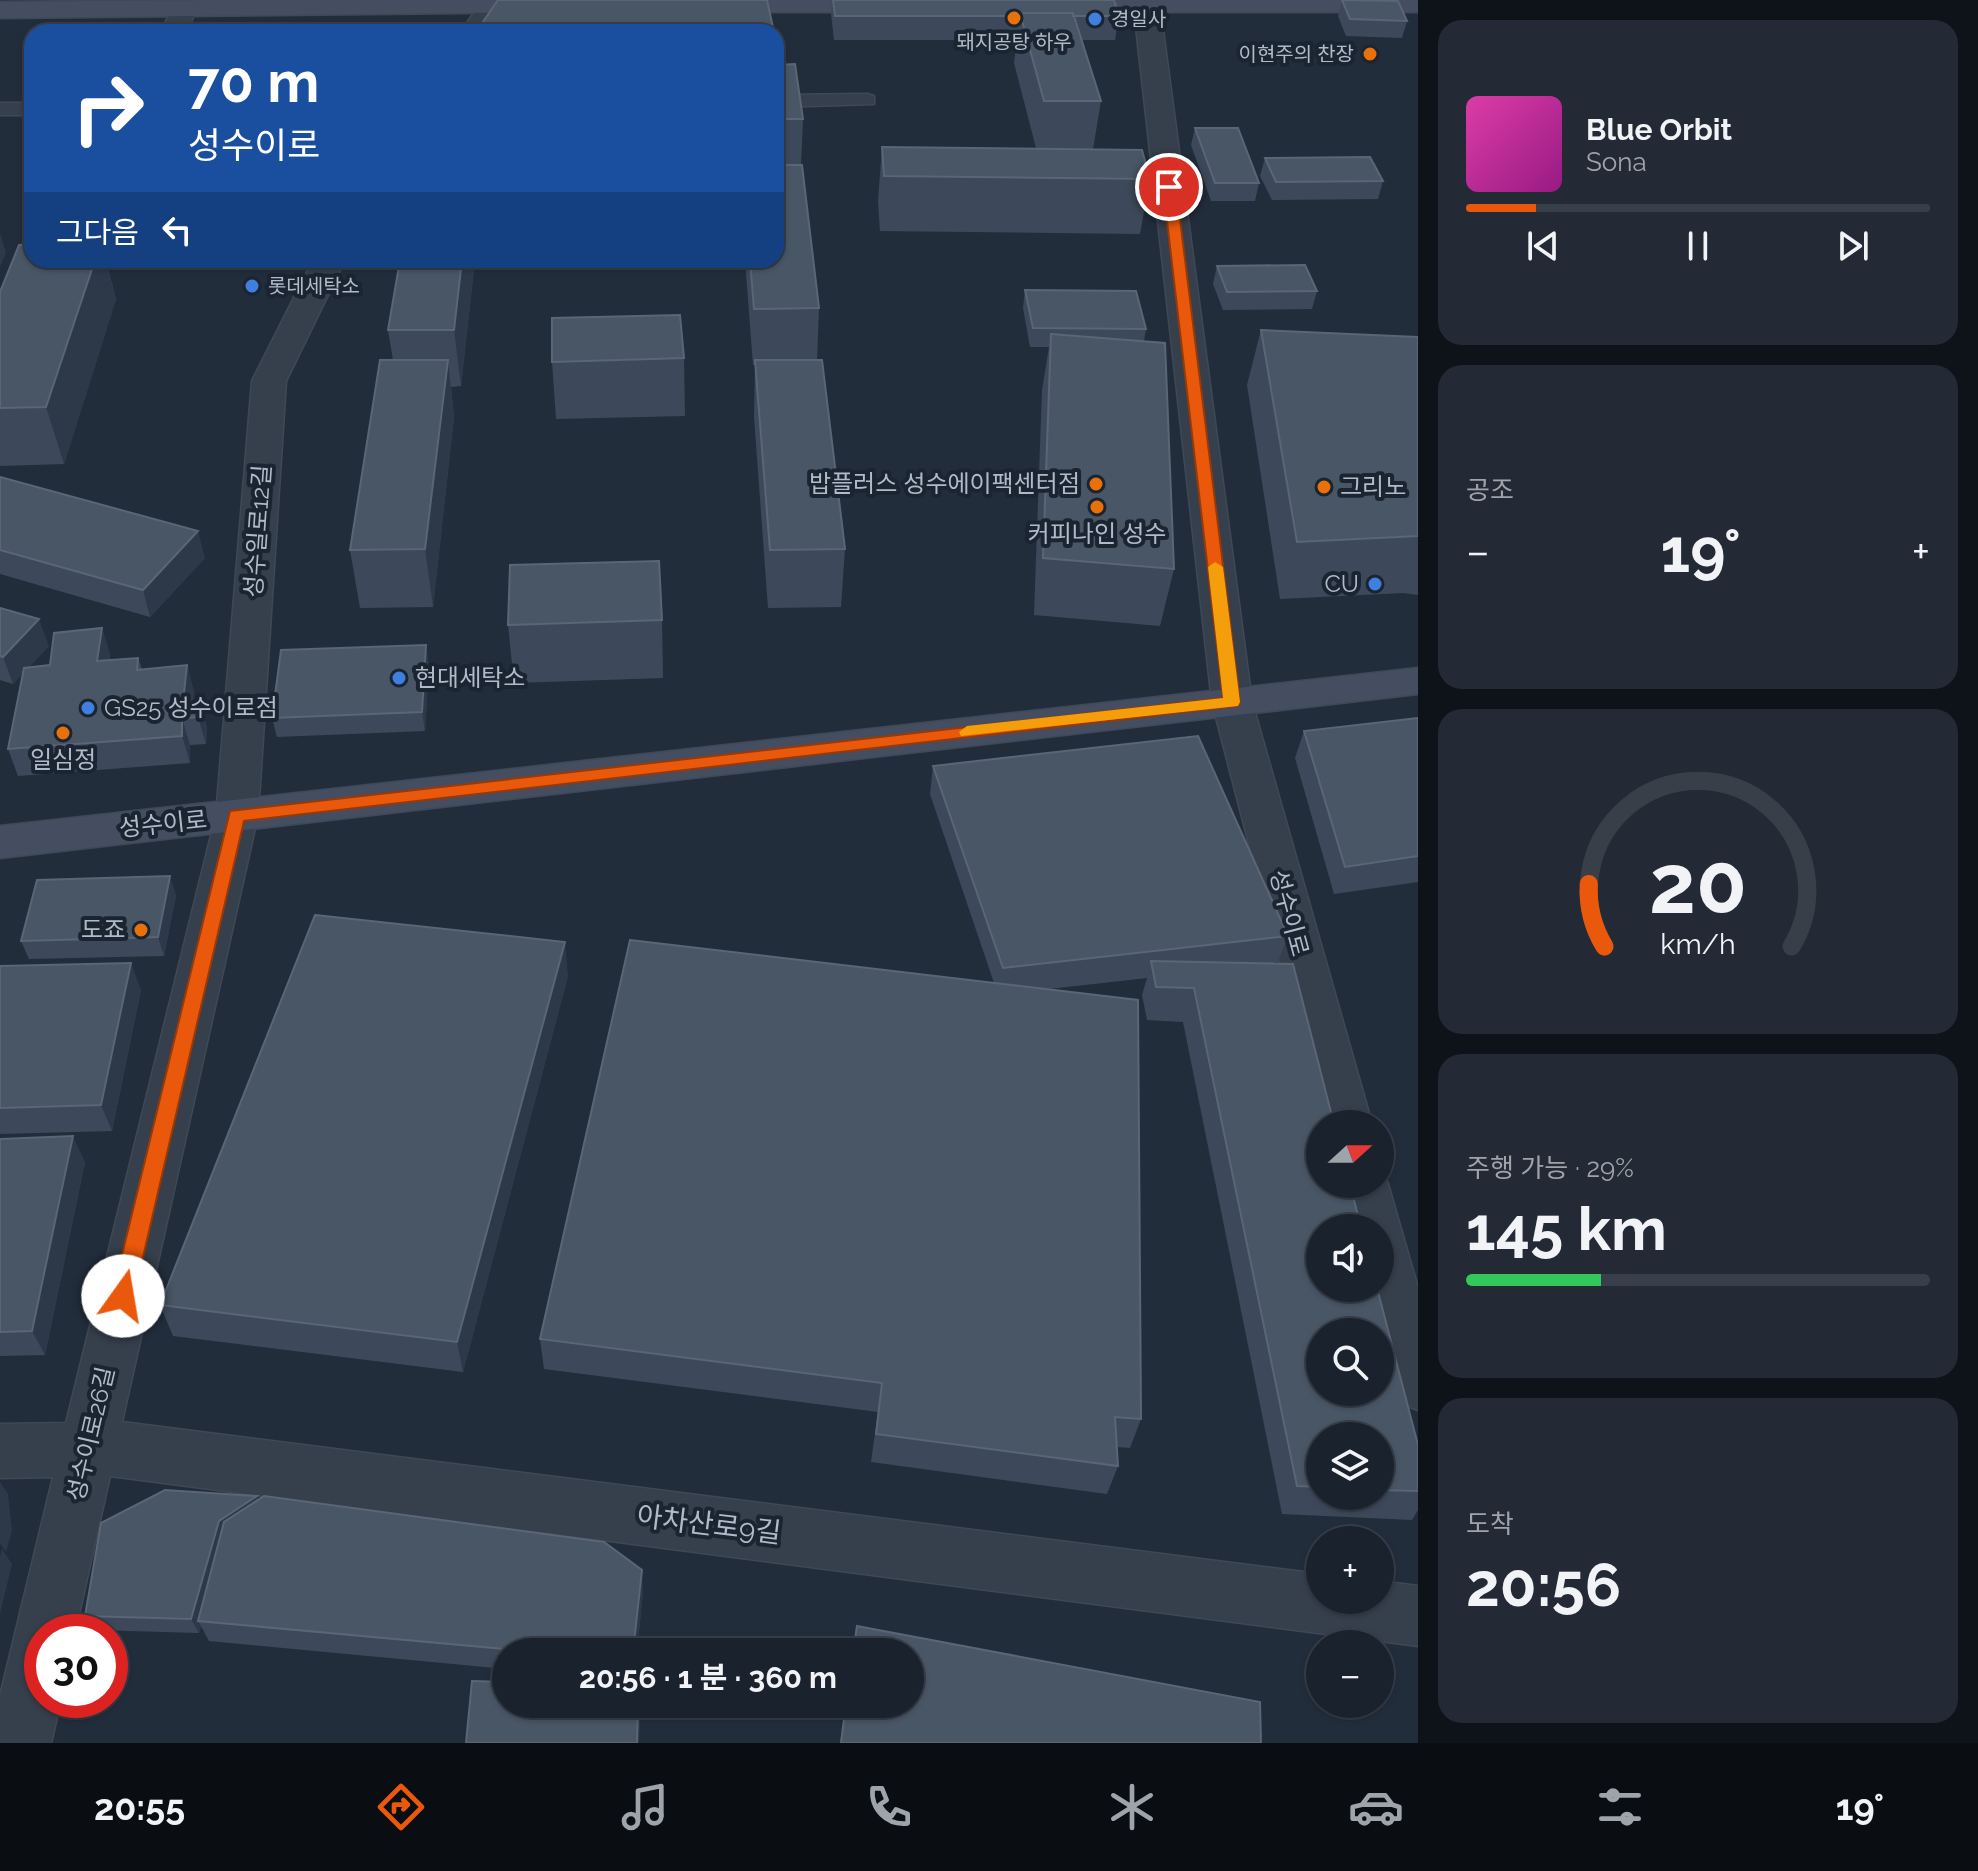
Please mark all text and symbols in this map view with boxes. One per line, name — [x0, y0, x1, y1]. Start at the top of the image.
place label: 경일사 — [1111, 7, 1166, 31]
marker: 돼지공탕 하우 — [1005, 9, 1023, 27]
marker: 경일사 — [1086, 10, 1104, 28]
place label: 돼지공탕 하우 — [956, 30, 1072, 54]
place label: 이현주의 찬장 — [1239, 42, 1354, 66]
marker: 이현주의 찬장 — [1361, 45, 1379, 63]
text: 70 m — [188, 49, 319, 115]
icon: right — [56, 56, 160, 160]
text: Blue Orbit — [1586, 112, 1732, 147]
text: 성수이로 — [188, 124, 320, 166]
text: Sona — [1586, 147, 1647, 177]
pin — [1135, 153, 1203, 221]
icon: arrive — [1147, 165, 1191, 209]
icon: left — [155, 208, 199, 252]
text: 그다음 — [56, 215, 139, 250]
icon: previous — [1521, 224, 1565, 268]
icon: pause — [1676, 224, 1720, 268]
icon: next — [1831, 224, 1875, 268]
place label: 롯데세탁소 — [268, 274, 360, 298]
marker: 롯데세탁소 — [243, 277, 261, 295]
street label: 성수일로12길 — [238, 464, 277, 598]
place label: 밥플러스 성수에이팩센터점 — [809, 469, 1080, 498]
place label: 그리노 — [1340, 472, 1406, 501]
marker: 밥플러스 성수에이팩센터점 — [1087, 475, 1105, 493]
text: 공조 — [1466, 475, 1514, 505]
marker: 그리노 — [1315, 478, 1333, 496]
marker: 커피나인 성수 — [1088, 498, 1106, 516]
text: 19° — [1661, 516, 1741, 586]
place label: 커피나인 성수 — [1028, 519, 1166, 548]
text: − — [1466, 526, 1490, 577]
text: + — [1912, 526, 1930, 577]
place label: CU — [1324, 569, 1359, 598]
marker: CU — [1366, 575, 1384, 593]
place label: 현대세탁소 — [415, 663, 525, 692]
marker: 현대세탁소 — [390, 669, 408, 687]
place label: GS25 성수이로점 — [104, 693, 278, 722]
marker: GS25 성수이로점 — [79, 699, 97, 717]
marker: 일심정 — [54, 724, 72, 742]
place label: 일심정 — [30, 745, 96, 774]
street label: 성수이로 — [118, 804, 208, 843]
text: 20 — [1649, 835, 1747, 932]
street label: 성수이로 — [1264, 866, 1315, 959]
place label: 도죠 — [81, 915, 125, 944]
marker: 도죠 — [132, 921, 150, 939]
text: km/h — [1660, 928, 1736, 962]
north arrow — [1306, 1110, 1394, 1198]
map controls — [1306, 1110, 1394, 1718]
text: 주행 가능 · 29% — [1466, 1153, 1634, 1183]
text: 145 km — [1466, 1194, 1667, 1264]
button: sound — [1306, 1214, 1394, 1302]
position arrow — [81, 1254, 165, 1338]
button: search — [1306, 1318, 1394, 1406]
street label: 성수이로26길 — [61, 1364, 120, 1504]
button: layers — [1306, 1422, 1394, 1510]
street label: 아차산로9길 — [635, 1499, 783, 1550]
text: 도착 — [1466, 1509, 1514, 1539]
button: + — [1306, 1526, 1394, 1614]
text: 20:56 — [1466, 1550, 1621, 1620]
speed limit sign: 30 — [24, 1614, 128, 1718]
button: − — [1306, 1630, 1394, 1718]
text: 20:56 · 1 분 · 360 m — [579, 1660, 837, 1695]
icon: directions — [373, 1779, 429, 1835]
icon: music — [617, 1779, 673, 1835]
icon: phone — [861, 1779, 917, 1835]
icon: climate — [1104, 1779, 1160, 1835]
icon: car — [1348, 1779, 1404, 1835]
icon: filters — [1592, 1779, 1648, 1835]
text: 20:55 — [94, 1786, 185, 1828]
text: 19° — [1836, 1786, 1884, 1828]

